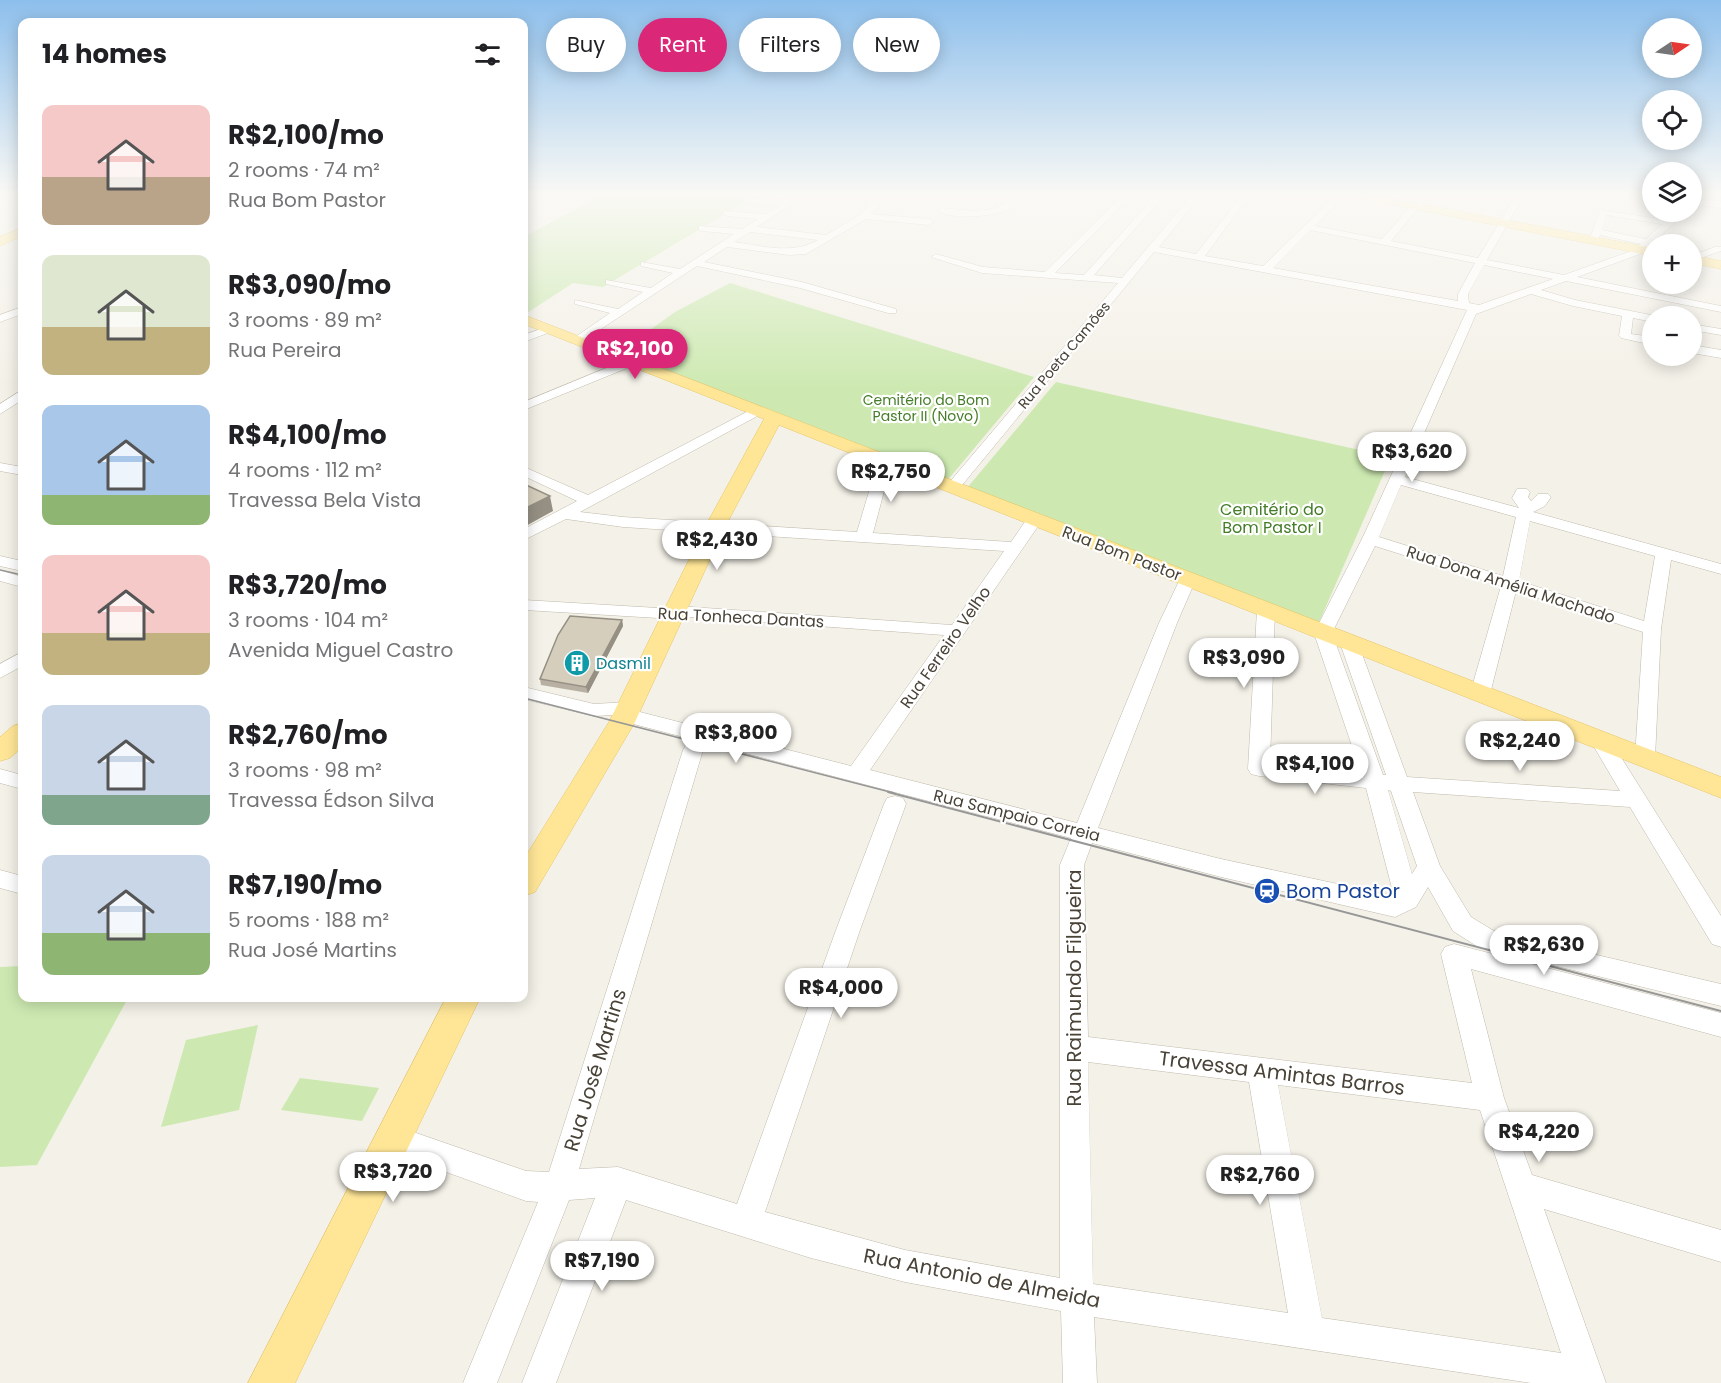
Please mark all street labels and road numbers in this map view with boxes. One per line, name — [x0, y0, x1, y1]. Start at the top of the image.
street label: Rua Poeta Camões — [1013, 297, 1115, 413]
street label: Rua Bom Pastor — [1059, 520, 1185, 587]
street label: Rua Dona Amélia Machado — [1403, 540, 1618, 629]
street label: Rua Ferreiro Velho — [895, 582, 996, 713]
street label: Rua Tonheca Dantas — [657, 602, 825, 633]
street label: Rua Sampaio Correia — [931, 784, 1103, 847]
street label: Rua Raimundo Filgueira — [1060, 870, 1088, 1106]
street label: Rua José Martins — [557, 985, 633, 1155]
street label: Travessa Amintas Barros — [1157, 1044, 1407, 1102]
street label: Rua Antonio de Almeida — [861, 1241, 1103, 1315]

